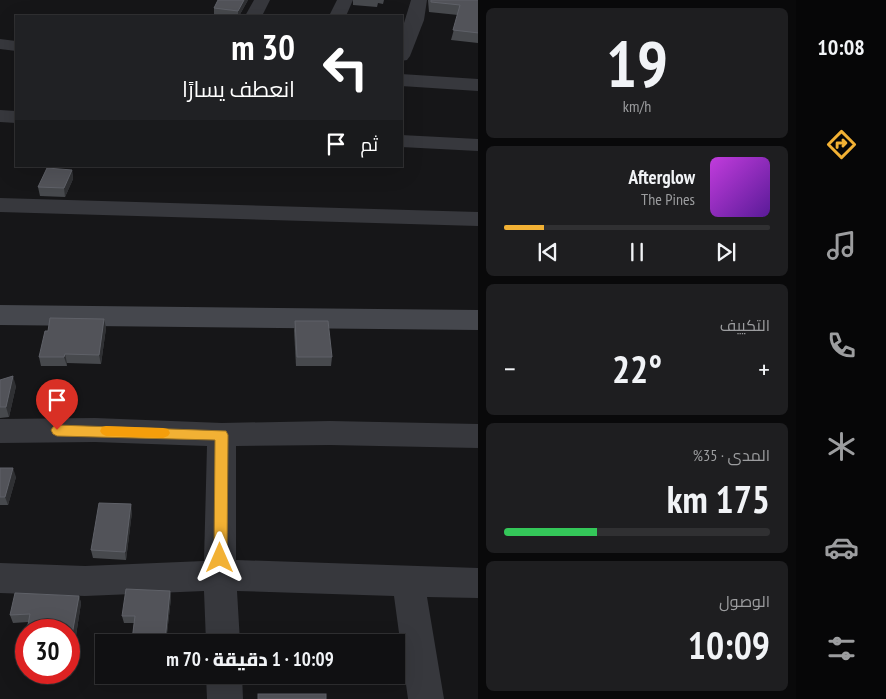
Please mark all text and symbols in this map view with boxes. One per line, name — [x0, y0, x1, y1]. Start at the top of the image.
text: 19 — [606, 21, 668, 105]
text: 30 m — [231, 24, 295, 70]
text: 10:08 — [817, 33, 865, 61]
icon: left — [313, 35, 378, 100]
text: انعطف يسارًا — [182, 75, 295, 103]
text: km/h — [623, 96, 651, 116]
icon: directions — [824, 127, 859, 162]
icon: arrive — [322, 130, 350, 158]
text: ثم — [360, 132, 378, 156]
text: Afterglow — [629, 165, 695, 189]
text: The Pines — [641, 189, 695, 209]
icon: music — [824, 228, 859, 263]
icon: previous — [534, 238, 562, 266]
icon: pause — [623, 238, 651, 266]
icon: next — [712, 238, 740, 266]
text: التكييف — [720, 315, 770, 335]
icon: phone — [824, 328, 859, 363]
text: 22° — [612, 344, 662, 393]
text: − — [504, 350, 516, 387]
text: + — [758, 350, 770, 387]
pin — [36, 379, 78, 430]
icon: arrive — [43, 386, 71, 414]
icon: climate — [824, 429, 859, 464]
text: المدى · 35% — [693, 445, 770, 465]
text: 175 km — [667, 474, 770, 523]
icon: car — [824, 530, 859, 565]
position arrow — [193, 531, 245, 583]
text: الوصول — [719, 591, 770, 611]
speed limit sign: 30 — [15, 619, 80, 684]
text: 10:09 — [688, 620, 770, 669]
icon: filters — [824, 631, 859, 666]
text: 10:09 · 1 دقيقة · 70 m — [166, 647, 334, 671]

